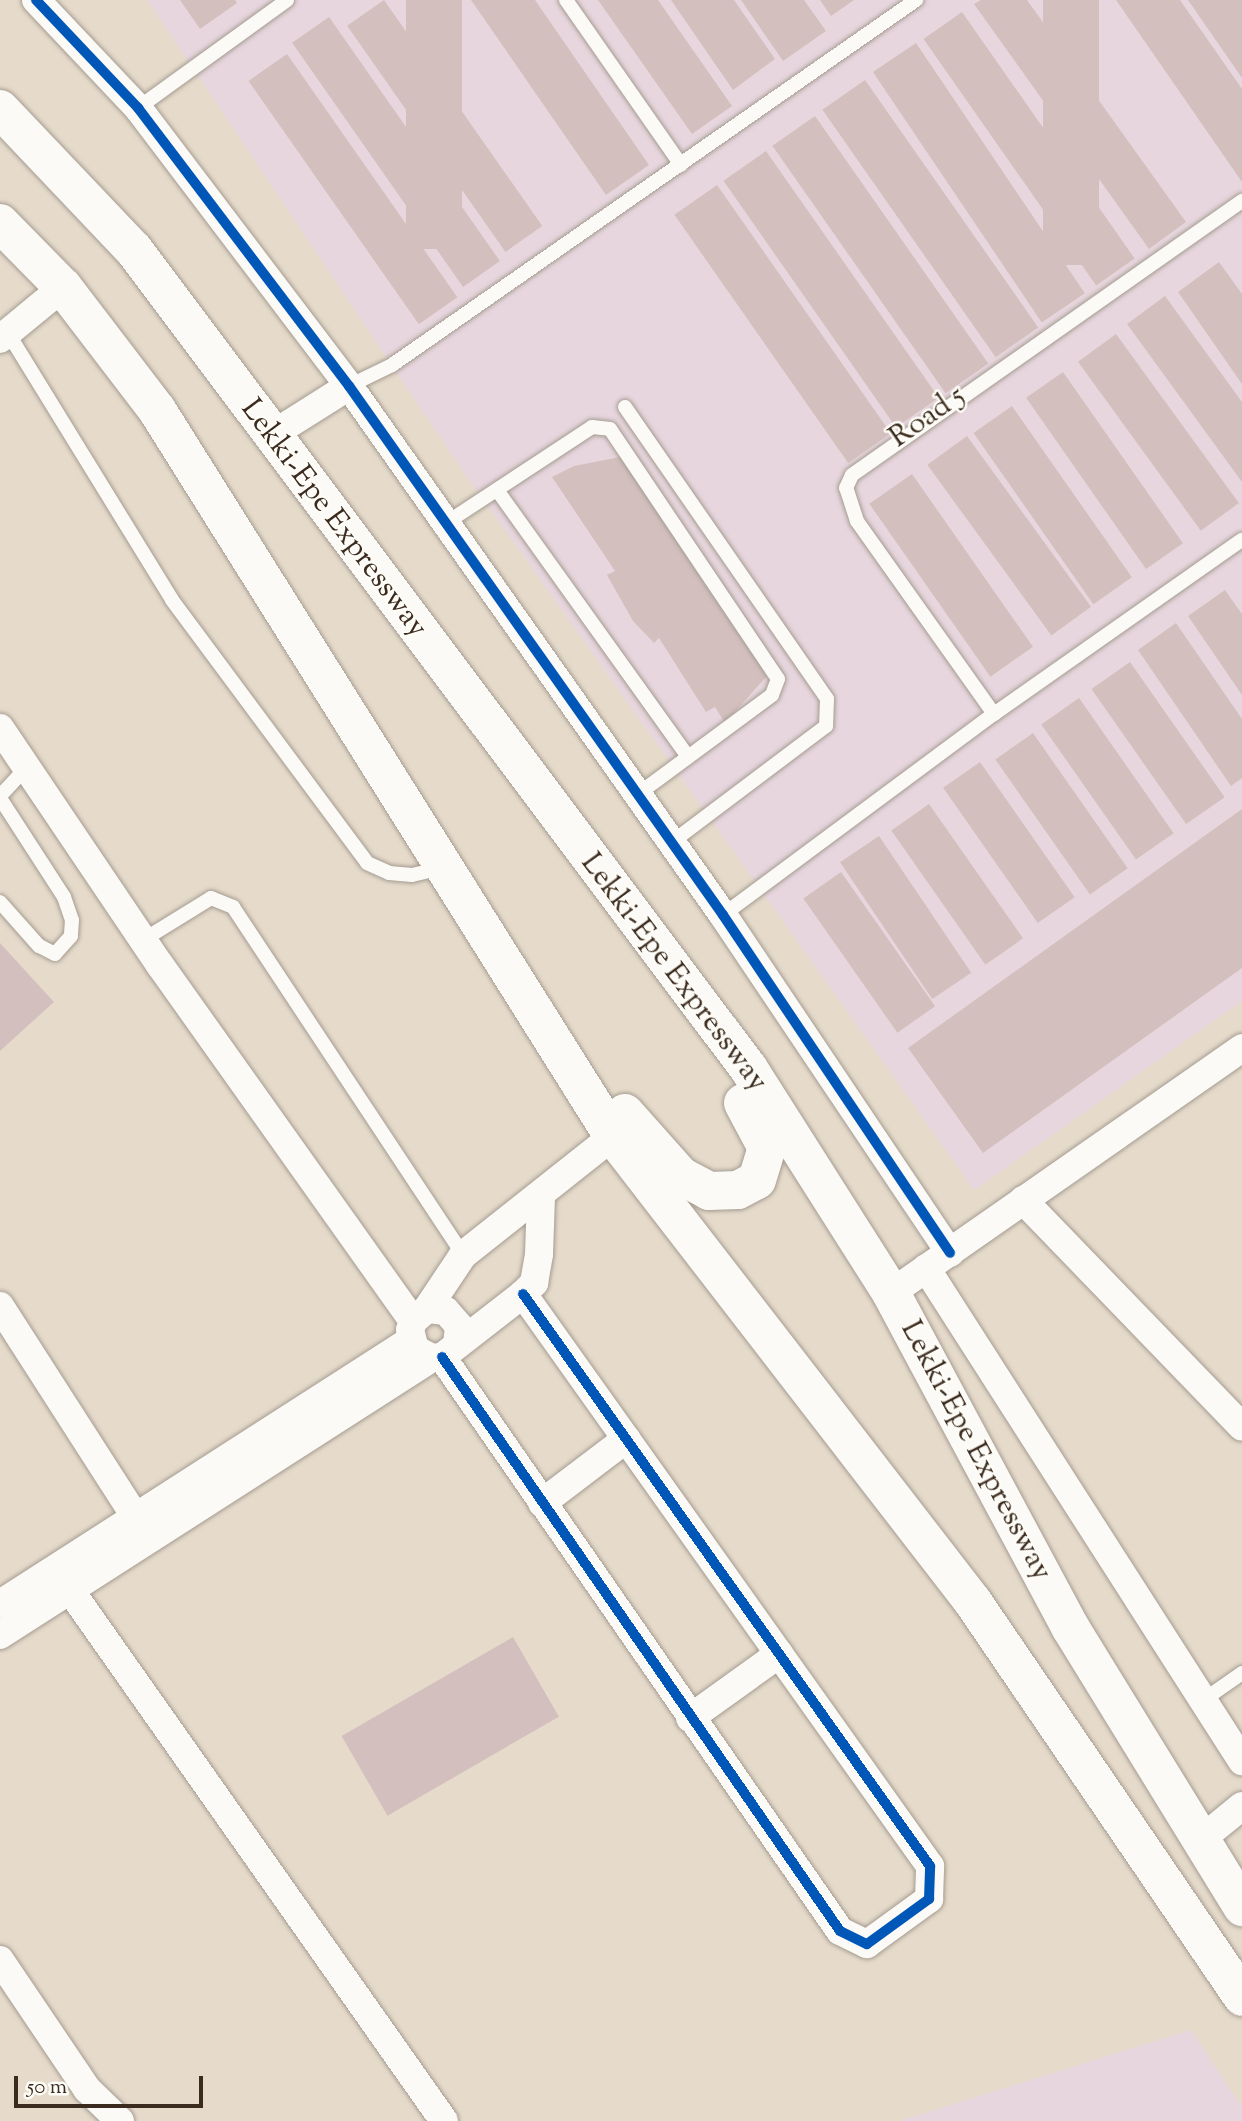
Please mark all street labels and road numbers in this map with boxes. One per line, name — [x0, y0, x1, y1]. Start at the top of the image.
street label: Road 5 — [883, 379, 973, 457]
street label: Lekki-Epe Expressway — [232, 393, 434, 645]
street label: Lekki-Epe Expressway — [572, 847, 774, 1099]
street label: Lekki-Epe Expressway — [891, 1315, 1059, 1587]

